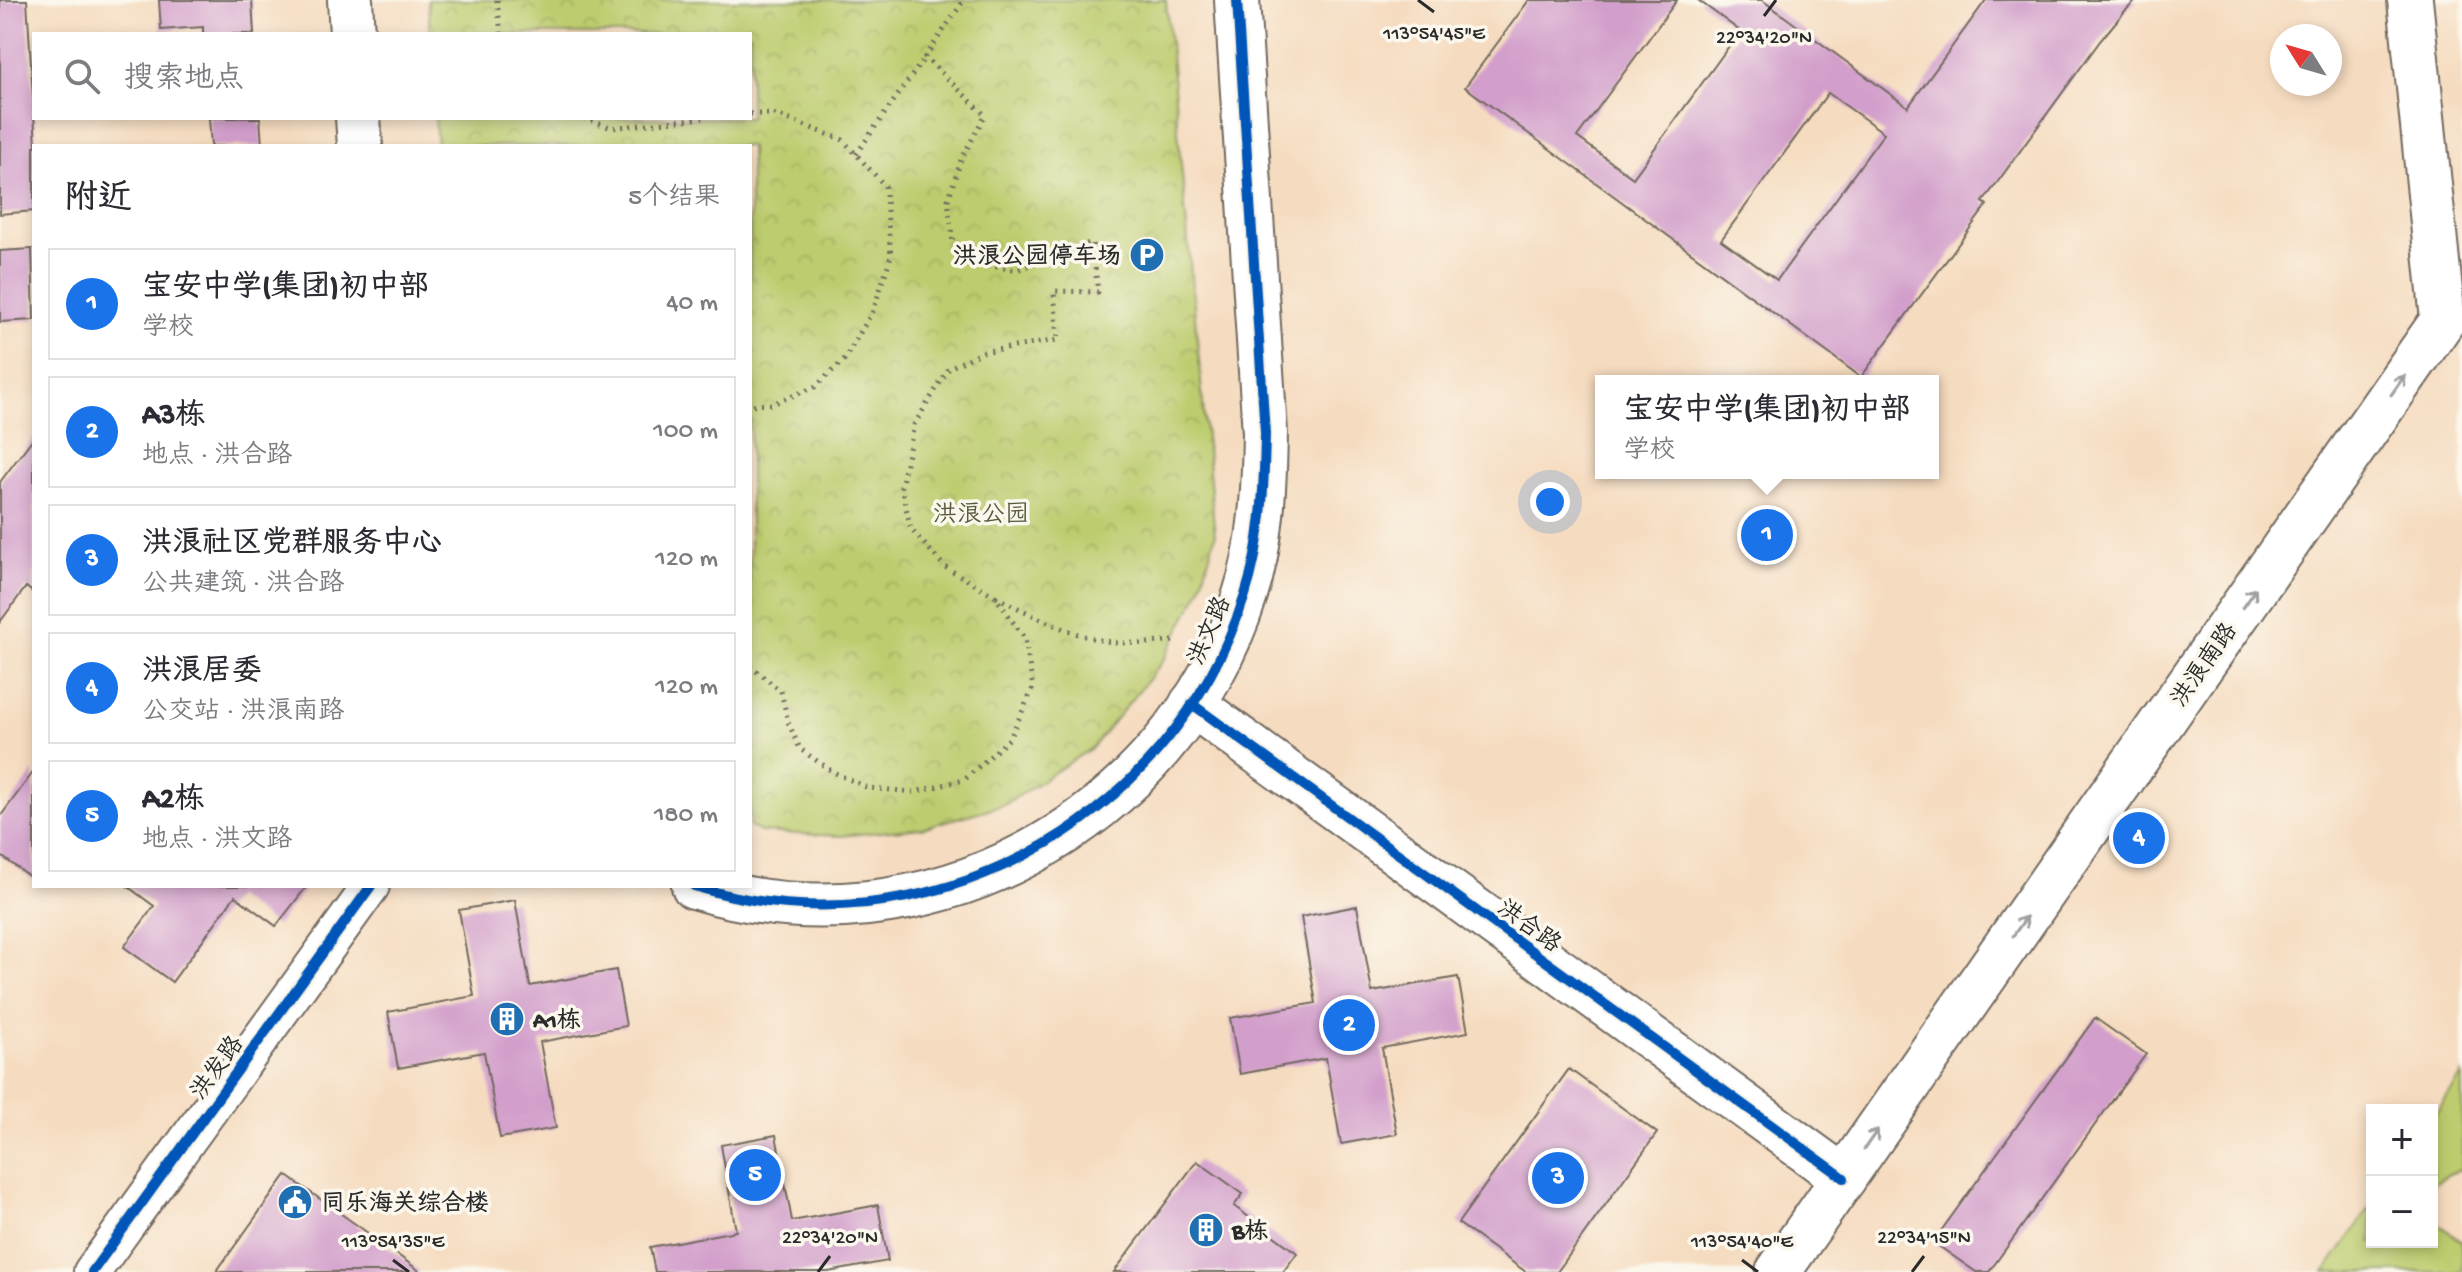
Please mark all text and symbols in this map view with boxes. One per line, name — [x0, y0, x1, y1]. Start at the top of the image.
text: 113°54'45"E — [1382, 24, 1486, 47]
north arrow — [2270, 24, 2342, 96]
text: 22°34'20"N — [1716, 28, 1812, 51]
search box — [32, 32, 752, 120]
icon: search — [60, 54, 104, 98]
text: 搜索地点 — [124, 63, 244, 98]
text: 附近 — [64, 181, 132, 221]
text: 5个结果 — [628, 184, 720, 215]
parking icon: 洪浪公园停车场 — [1128, 236, 1166, 274]
place label: 洪浪公园停车场 — [953, 243, 1121, 273]
text: 宝安中学(集团)初中部 — [142, 272, 429, 307]
text: 1 — [87, 289, 97, 320]
text: 40 m — [666, 289, 718, 320]
text: 学校 — [142, 314, 194, 345]
popup — [1595, 375, 1939, 479]
one-way arrow — [2389, 375, 2406, 396]
text: 宝安中学(集团)初中部 — [1624, 395, 1911, 430]
text: A3栋 — [142, 400, 205, 435]
text: 2 — [86, 417, 98, 448]
text: 100 m — [653, 417, 718, 448]
text: 学校 — [1624, 437, 1676, 468]
text: 地点 · 洪合路 — [142, 442, 292, 473]
your location — [1530, 482, 1570, 522]
park label: 洪浪公园 — [933, 502, 1029, 531]
pin: 1 — [1741, 505, 1793, 565]
text: 洪浪社区党群服务中心 — [142, 528, 442, 563]
text: 3 — [85, 545, 99, 576]
text: 120 m — [655, 545, 718, 576]
text: 公共建筑 · 洪合路 — [142, 570, 344, 601]
one-way arrow — [2241, 588, 2257, 610]
street label: 洪文路 — [1181, 592, 1239, 670]
street label: 洪浪南路 — [2165, 617, 2245, 714]
text: 洪浪居委 — [142, 656, 262, 691]
text: 4 — [86, 673, 98, 704]
text: 120 m — [655, 673, 718, 704]
text: 公交站 · 洪浪南路 — [142, 698, 344, 729]
text: A2栋 — [142, 784, 204, 819]
text: 5 — [85, 801, 99, 832]
text: 180 m — [654, 801, 718, 832]
pin: 4 — [2113, 808, 2165, 868]
text: 地点 · 洪文路 — [142, 826, 292, 857]
street label: 洪合路 — [1490, 893, 1567, 961]
one-way arrow — [2012, 916, 2028, 938]
pin: 2 — [1323, 995, 1375, 1055]
building icon: A1栋 — [488, 1000, 526, 1038]
place label: A1栋 — [532, 1007, 581, 1037]
street label: 洪发路 — [184, 1030, 252, 1107]
map controls — [2366, 1104, 2438, 1248]
button: + — [2366, 1104, 2438, 1176]
one-way arrow — [1863, 1129, 1879, 1151]
pin: 5 — [729, 1145, 781, 1205]
pin: 3 — [1532, 1148, 1584, 1208]
button: − — [2366, 1176, 2438, 1248]
public building icon: 同乐海关综合楼 — [276, 1183, 314, 1221]
place label: 同乐海关综合楼 — [321, 1190, 489, 1220]
building icon: B栋 — [1187, 1211, 1225, 1249]
place label: B栋 — [1231, 1218, 1268, 1248]
text: 22°34'20"N — [782, 1228, 878, 1251]
text: 22°34'15"N — [1877, 1228, 1971, 1251]
text: 113°54'35"E — [341, 1232, 446, 1255]
text: 113°54'40"E — [1690, 1232, 1795, 1255]

